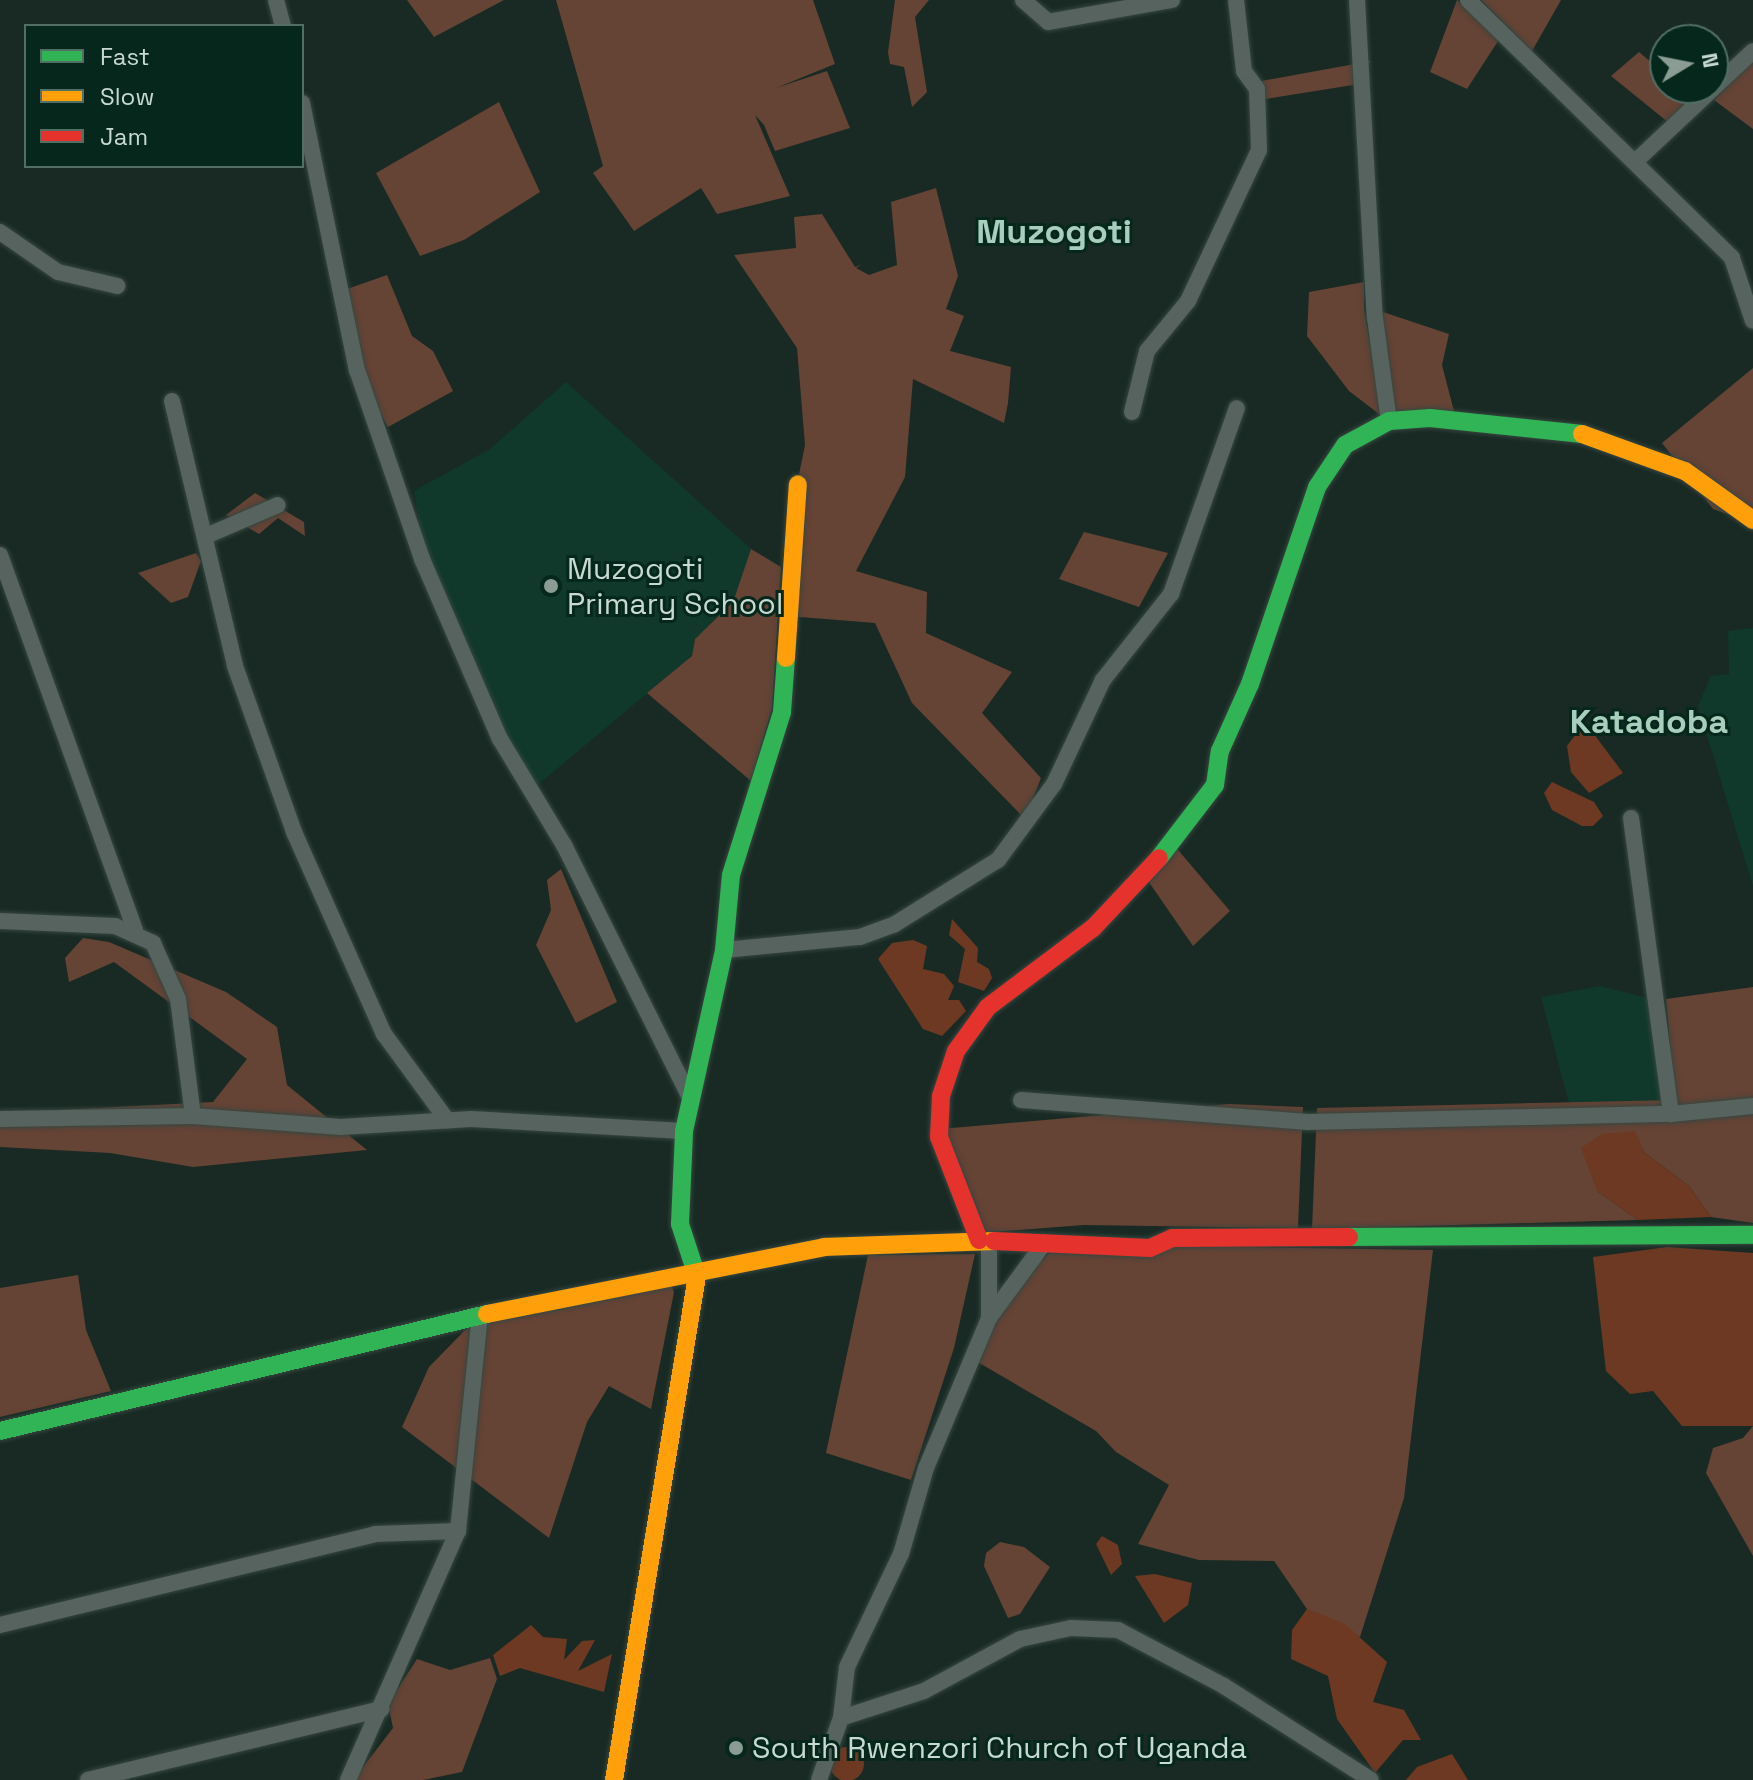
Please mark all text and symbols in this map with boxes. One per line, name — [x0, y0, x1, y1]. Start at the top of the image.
legend — [24, 24, 304, 168]
north arrow — [1649, 24, 1729, 104]
text: Fast — [100, 41, 150, 72]
text: N — [1696, 50, 1726, 70]
text: Slow — [100, 81, 154, 112]
text: Jam — [100, 121, 148, 152]
district label: Muzogoti — [976, 212, 1132, 252]
place label: Muzogoti Primary School — [567, 551, 783, 622]
marker: Muzogoti Primary School — [542, 577, 560, 595]
district label: Katadoba — [1570, 702, 1728, 742]
place label: South Rwenzori Church of Uganda — [752, 1730, 1247, 1766]
marker: South Rwenzori Church of Uganda — [727, 1739, 745, 1757]

